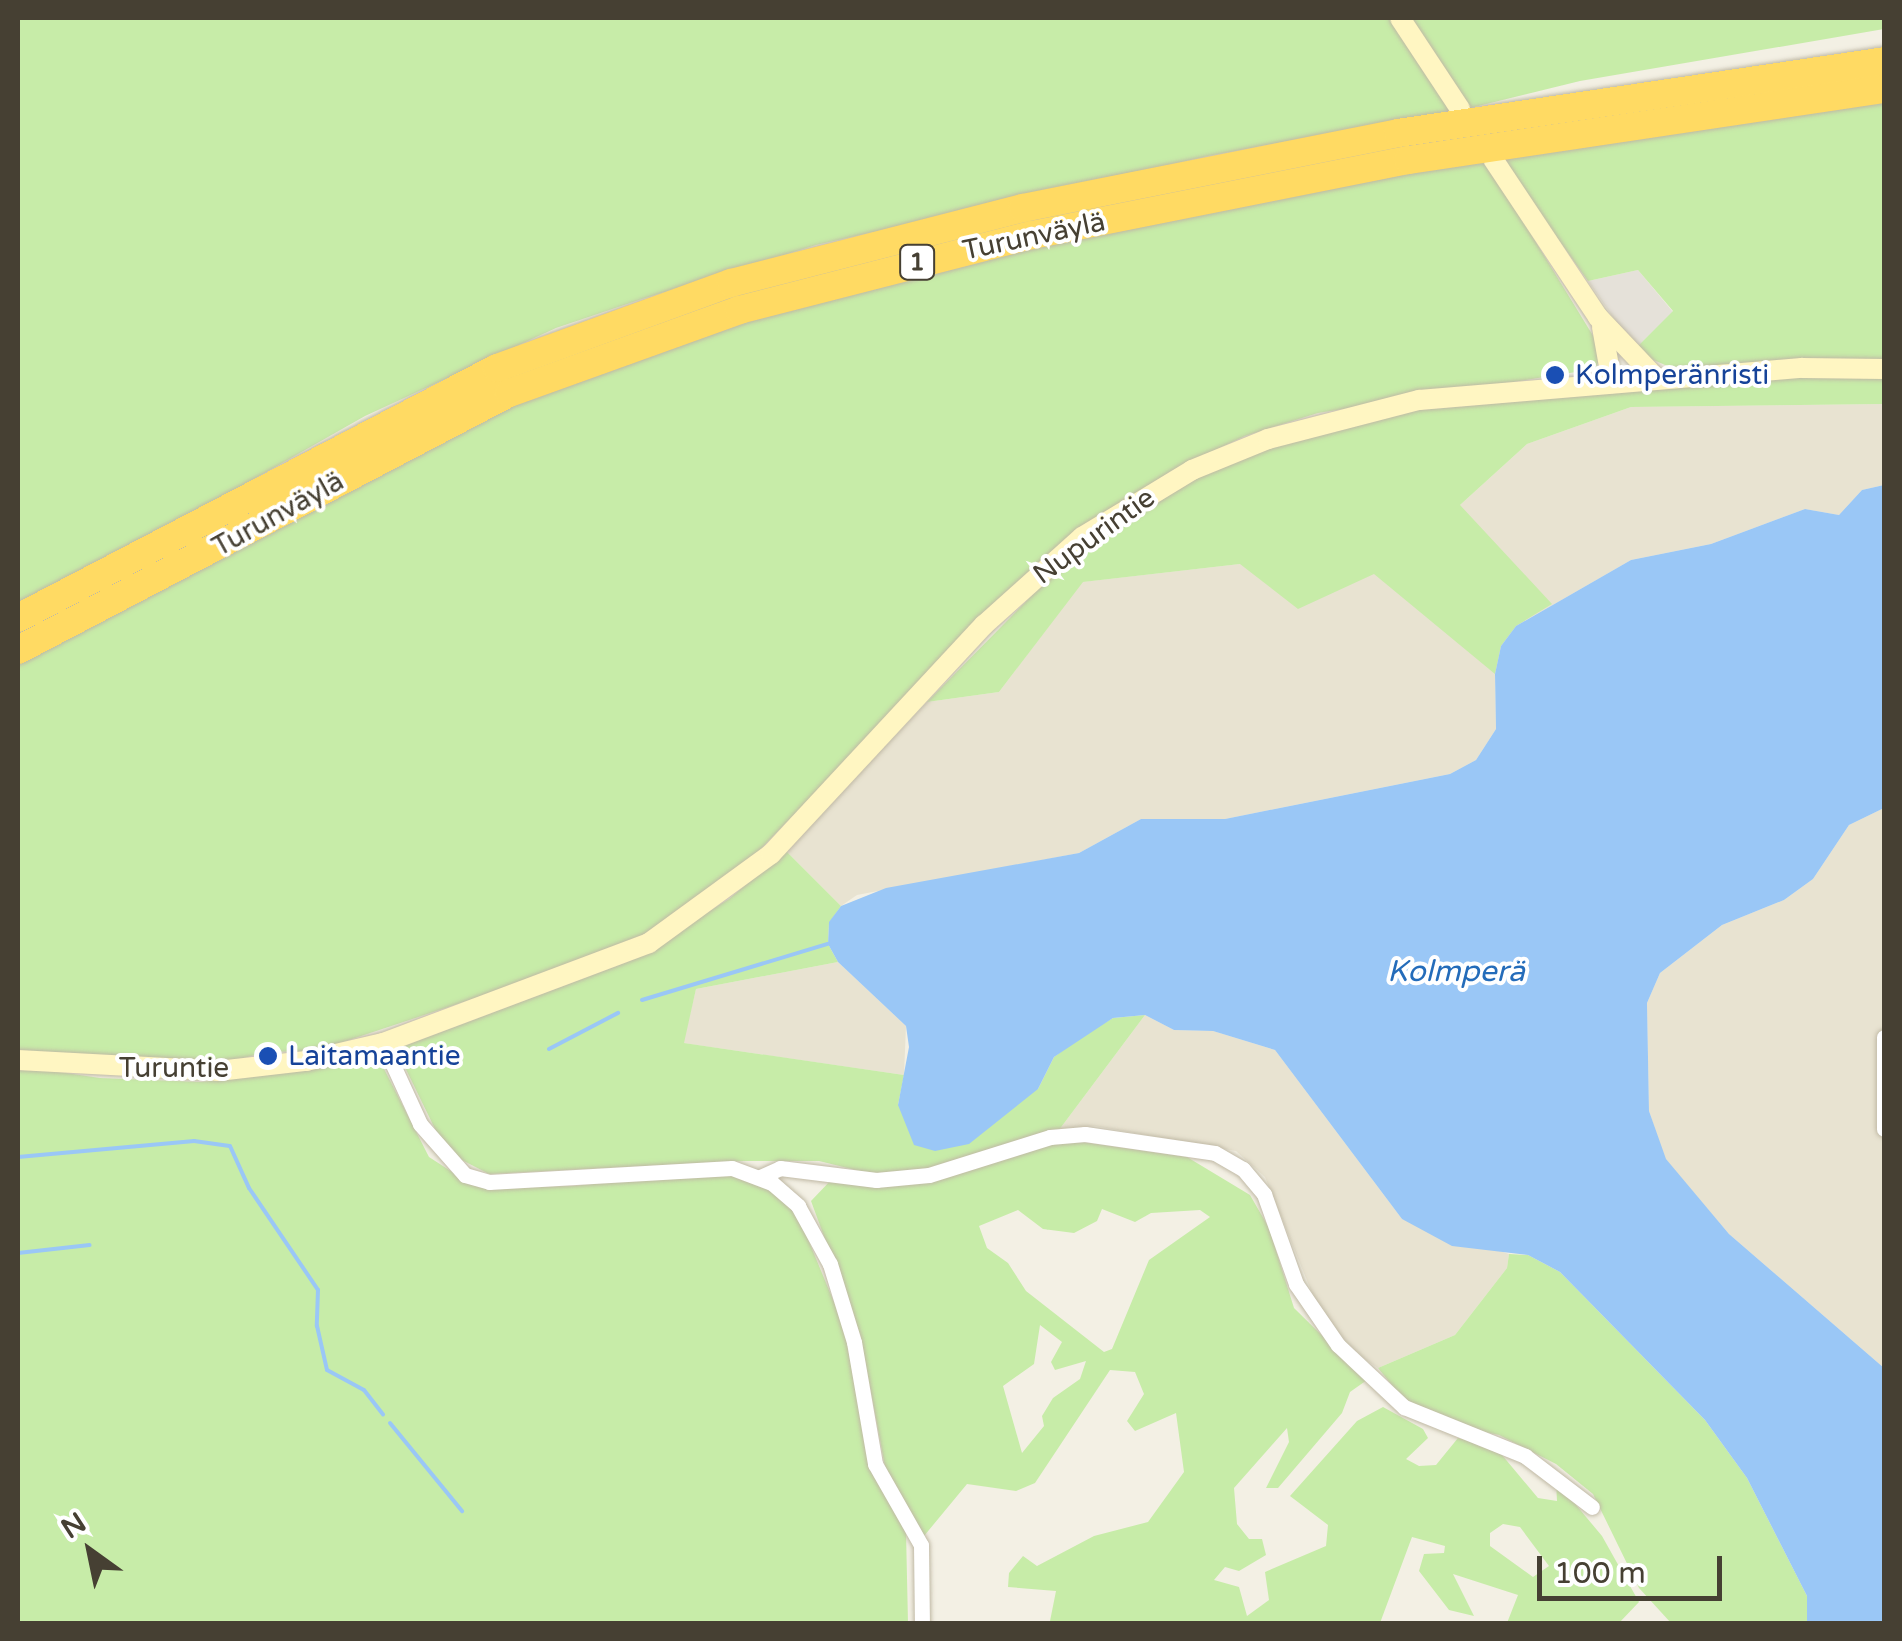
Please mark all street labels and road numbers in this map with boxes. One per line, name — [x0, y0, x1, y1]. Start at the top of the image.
street label: Turunväylä — [960, 205, 1108, 267]
road number: 1 — [897, 242, 937, 282]
street label: Turunväylä — [206, 464, 350, 564]
street label: Nupurintie — [1027, 481, 1161, 591]
street label: Turuntie — [119, 1051, 229, 1085]

